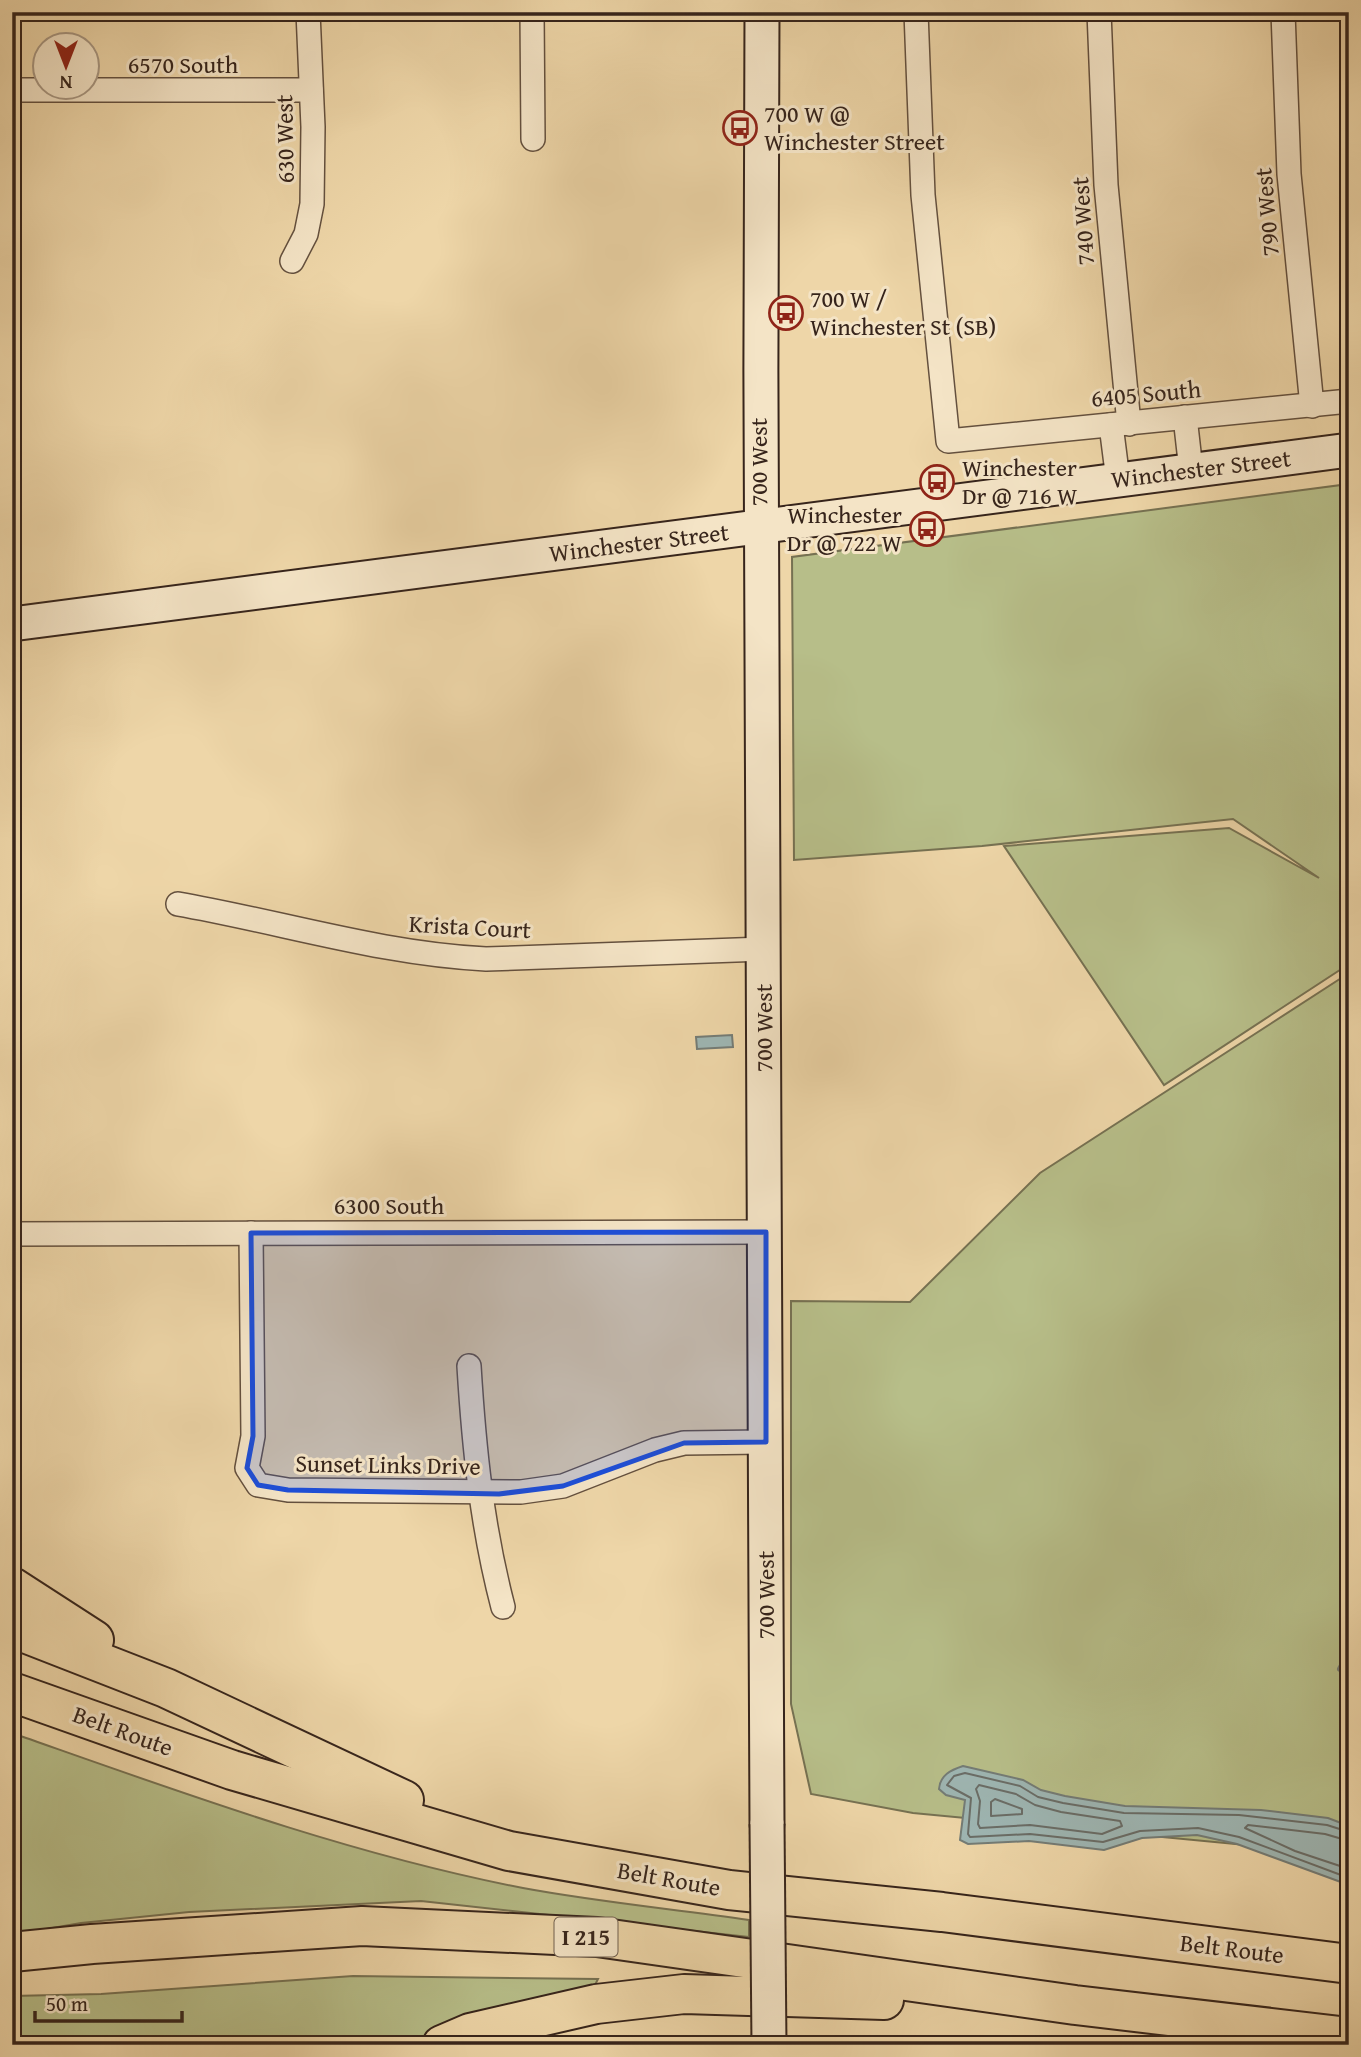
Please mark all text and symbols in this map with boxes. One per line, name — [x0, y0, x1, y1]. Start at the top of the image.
north arrow — [32, 32, 102, 102]
street label: 6570 South — [128, 47, 239, 82]
text: N — [59, 69, 72, 97]
street label: 630 West — [266, 94, 303, 184]
place label: 700 W @ Winchester Street — [764, 96, 945, 159]
bus stop icon: 700 W @ Winchester Street — [721, 109, 759, 147]
street label: 790 West — [1245, 166, 1288, 258]
street label: 740 West — [1062, 175, 1103, 266]
place label: 700 W / Winchester St (SB) — [810, 281, 996, 344]
bus stop icon: 700 W / Winchester St (SB) — [767, 294, 805, 332]
street label: 6405 South — [1089, 371, 1203, 416]
street label: 700 West — [741, 417, 776, 506]
street label: Winchester Street — [1109, 440, 1293, 497]
place label: Winchester Dr @ 716 W — [962, 450, 1078, 513]
bus stop icon: Winchester Dr @ 716 W — [918, 463, 956, 501]
place label: Winchester Dr @ 722 W — [787, 497, 903, 560]
bus stop icon: Winchester Dr @ 722 W — [908, 510, 946, 548]
street label: Winchester Street — [547, 514, 731, 571]
street label: Krista Court — [408, 906, 532, 947]
street label: 700 West — [746, 983, 781, 1072]
street label: 6300 South — [334, 1188, 445, 1223]
street label: Sunset Links Drive — [295, 1445, 481, 1484]
street label: 700 West — [748, 1550, 783, 1639]
street label: Belt Route — [68, 1696, 178, 1765]
street label: Belt Route — [615, 1852, 723, 1905]
road number: I 215 — [554, 1918, 618, 1956]
street label: Belt Route — [1178, 1925, 1286, 1972]
scale bar — [35, 1980, 182, 2024]
text: 50 m — [46, 1988, 88, 2019]

